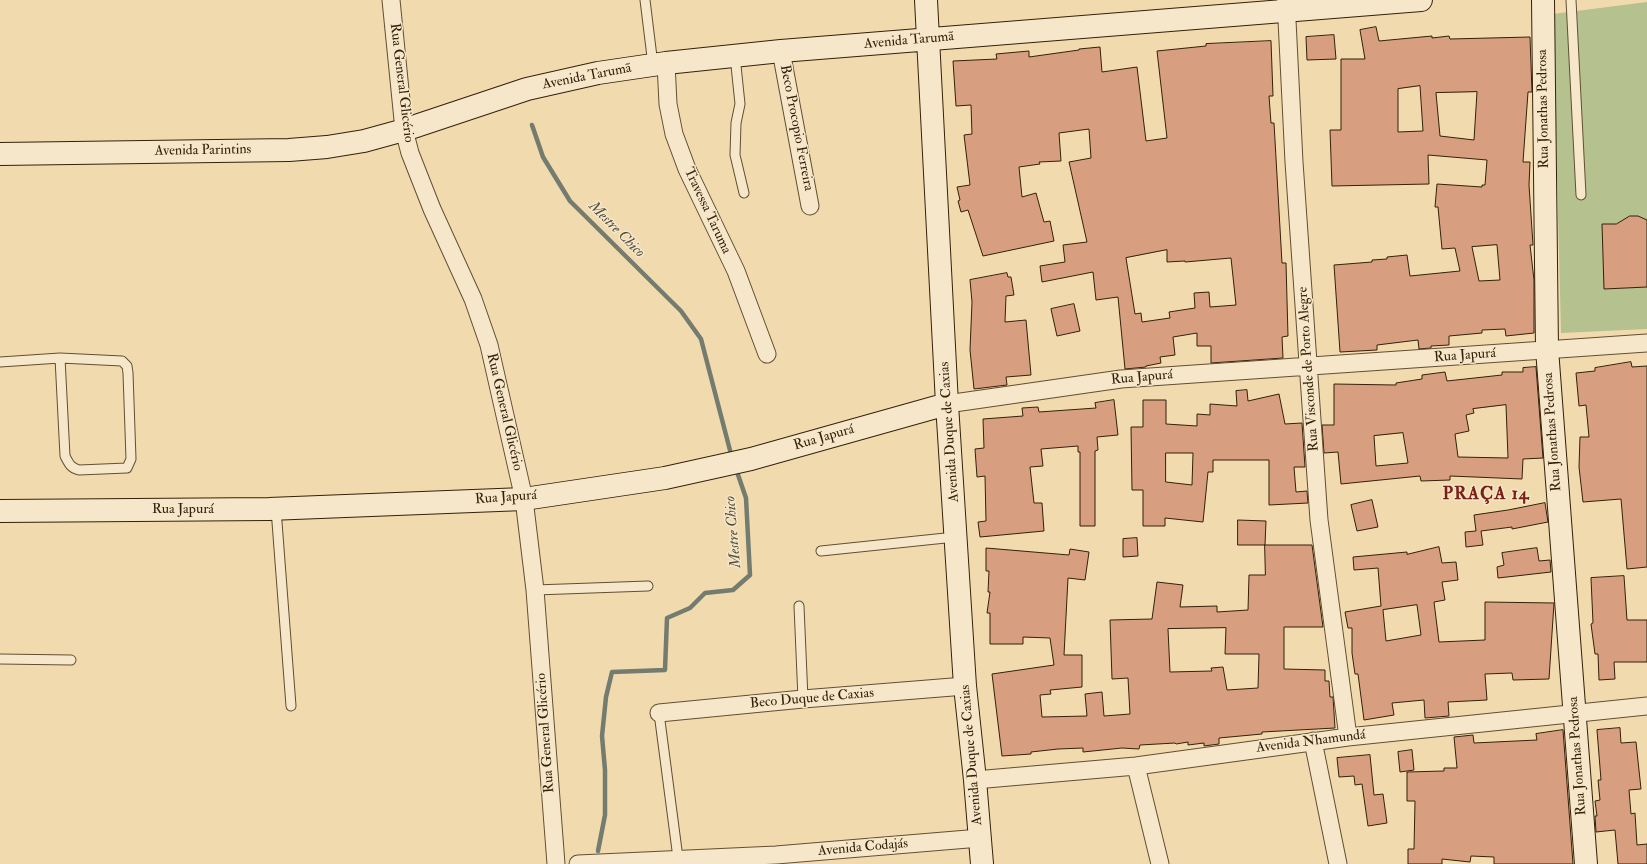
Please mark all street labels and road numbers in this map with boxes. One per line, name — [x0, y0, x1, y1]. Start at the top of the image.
street label: Rua General Glicério — [385, 22, 417, 144]
street label: Avenida Tarumã — [863, 29, 955, 53]
street label: Rua Jonathas Pedrosa — [1535, 49, 1553, 169]
street label: Avenida Tarumã — [541, 60, 633, 94]
street label: Beco Procopio Ferreira — [776, 63, 816, 193]
street label: Avenida Parintins — [154, 142, 252, 160]
street label: Travessa Taruma — [680, 165, 734, 257]
street label: Rua Visconde de Porto Alegre — [1295, 286, 1323, 452]
street label: Rua Japurá — [1433, 345, 1497, 367]
street label: Rua General Glicério — [482, 352, 526, 472]
street label: Avenida Duque de Caxias — [937, 361, 963, 503]
street label: Rua Japurá — [1110, 367, 1174, 389]
street label: Rua Jonathas Pedrosa — [1540, 372, 1566, 492]
street label: Rua Japurá — [792, 421, 856, 455]
street label: Rua Japurá — [474, 487, 538, 509]
street label: Rua Japurá — [152, 502, 214, 518]
street label: Rua General Glicério — [533, 672, 559, 794]
street label: Avenida Duque de Caxias — [957, 684, 987, 826]
street label: Beco Duque de Caxias — [749, 685, 875, 713]
street label: Rua Jonathas Pedrosa — [1565, 696, 1591, 816]
street label: Avenida Nhamundá — [1255, 727, 1367, 757]
street label: Avenida Codajás — [817, 836, 909, 860]

